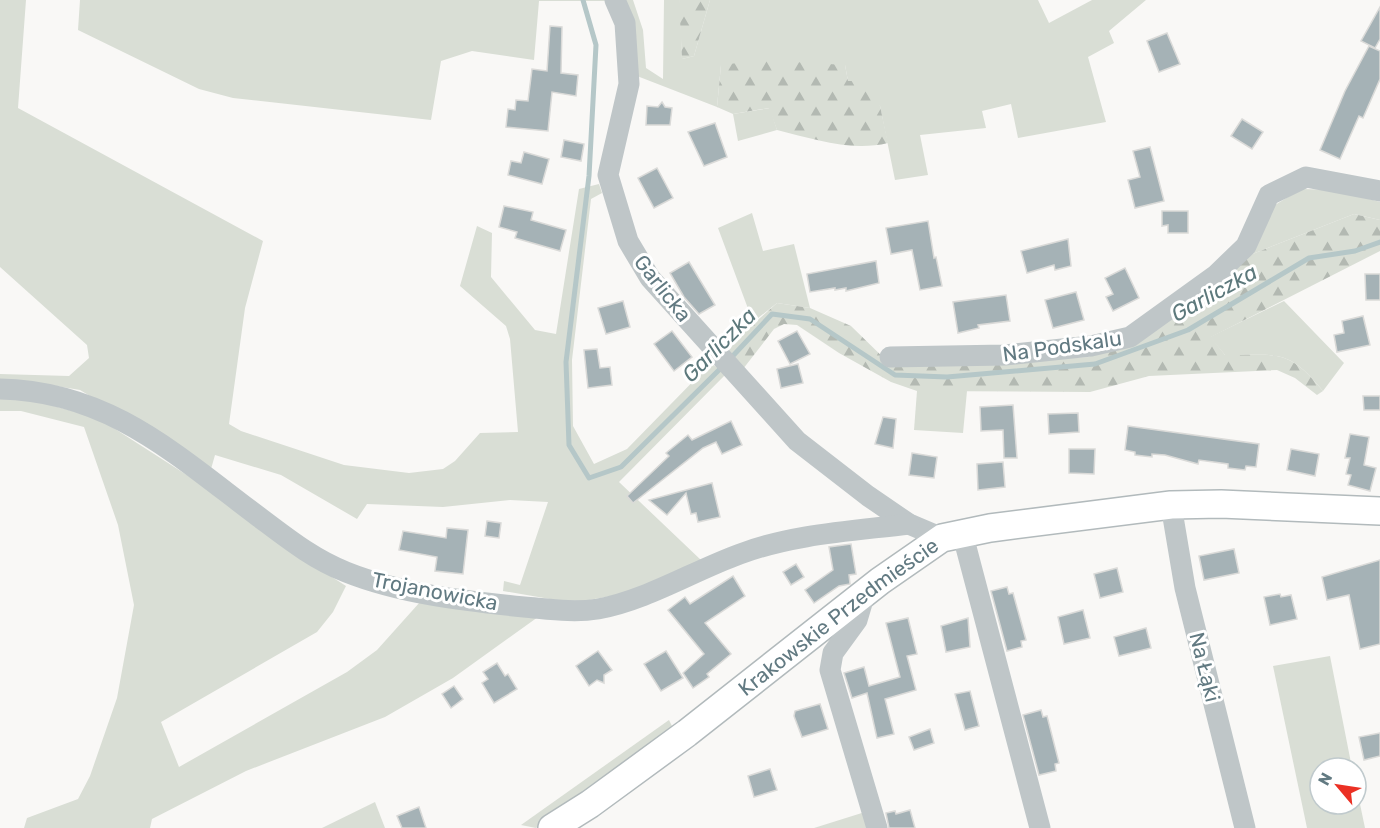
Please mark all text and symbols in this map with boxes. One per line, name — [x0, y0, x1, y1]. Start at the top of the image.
street label: Garlicka — [629, 250, 697, 326]
water label: Garliczka — [1166, 258, 1262, 328]
water label: Garliczka — [676, 302, 762, 388]
street label: Na Podskalu — [1001, 325, 1123, 367]
street label: Krakowskie Przedmieście — [733, 532, 943, 701]
street label: Trojanowicka — [370, 567, 500, 615]
street label: Na Łąki — [1184, 630, 1226, 704]
north arrow — [1308, 756, 1368, 816]
text: N — [1314, 769, 1336, 789]

